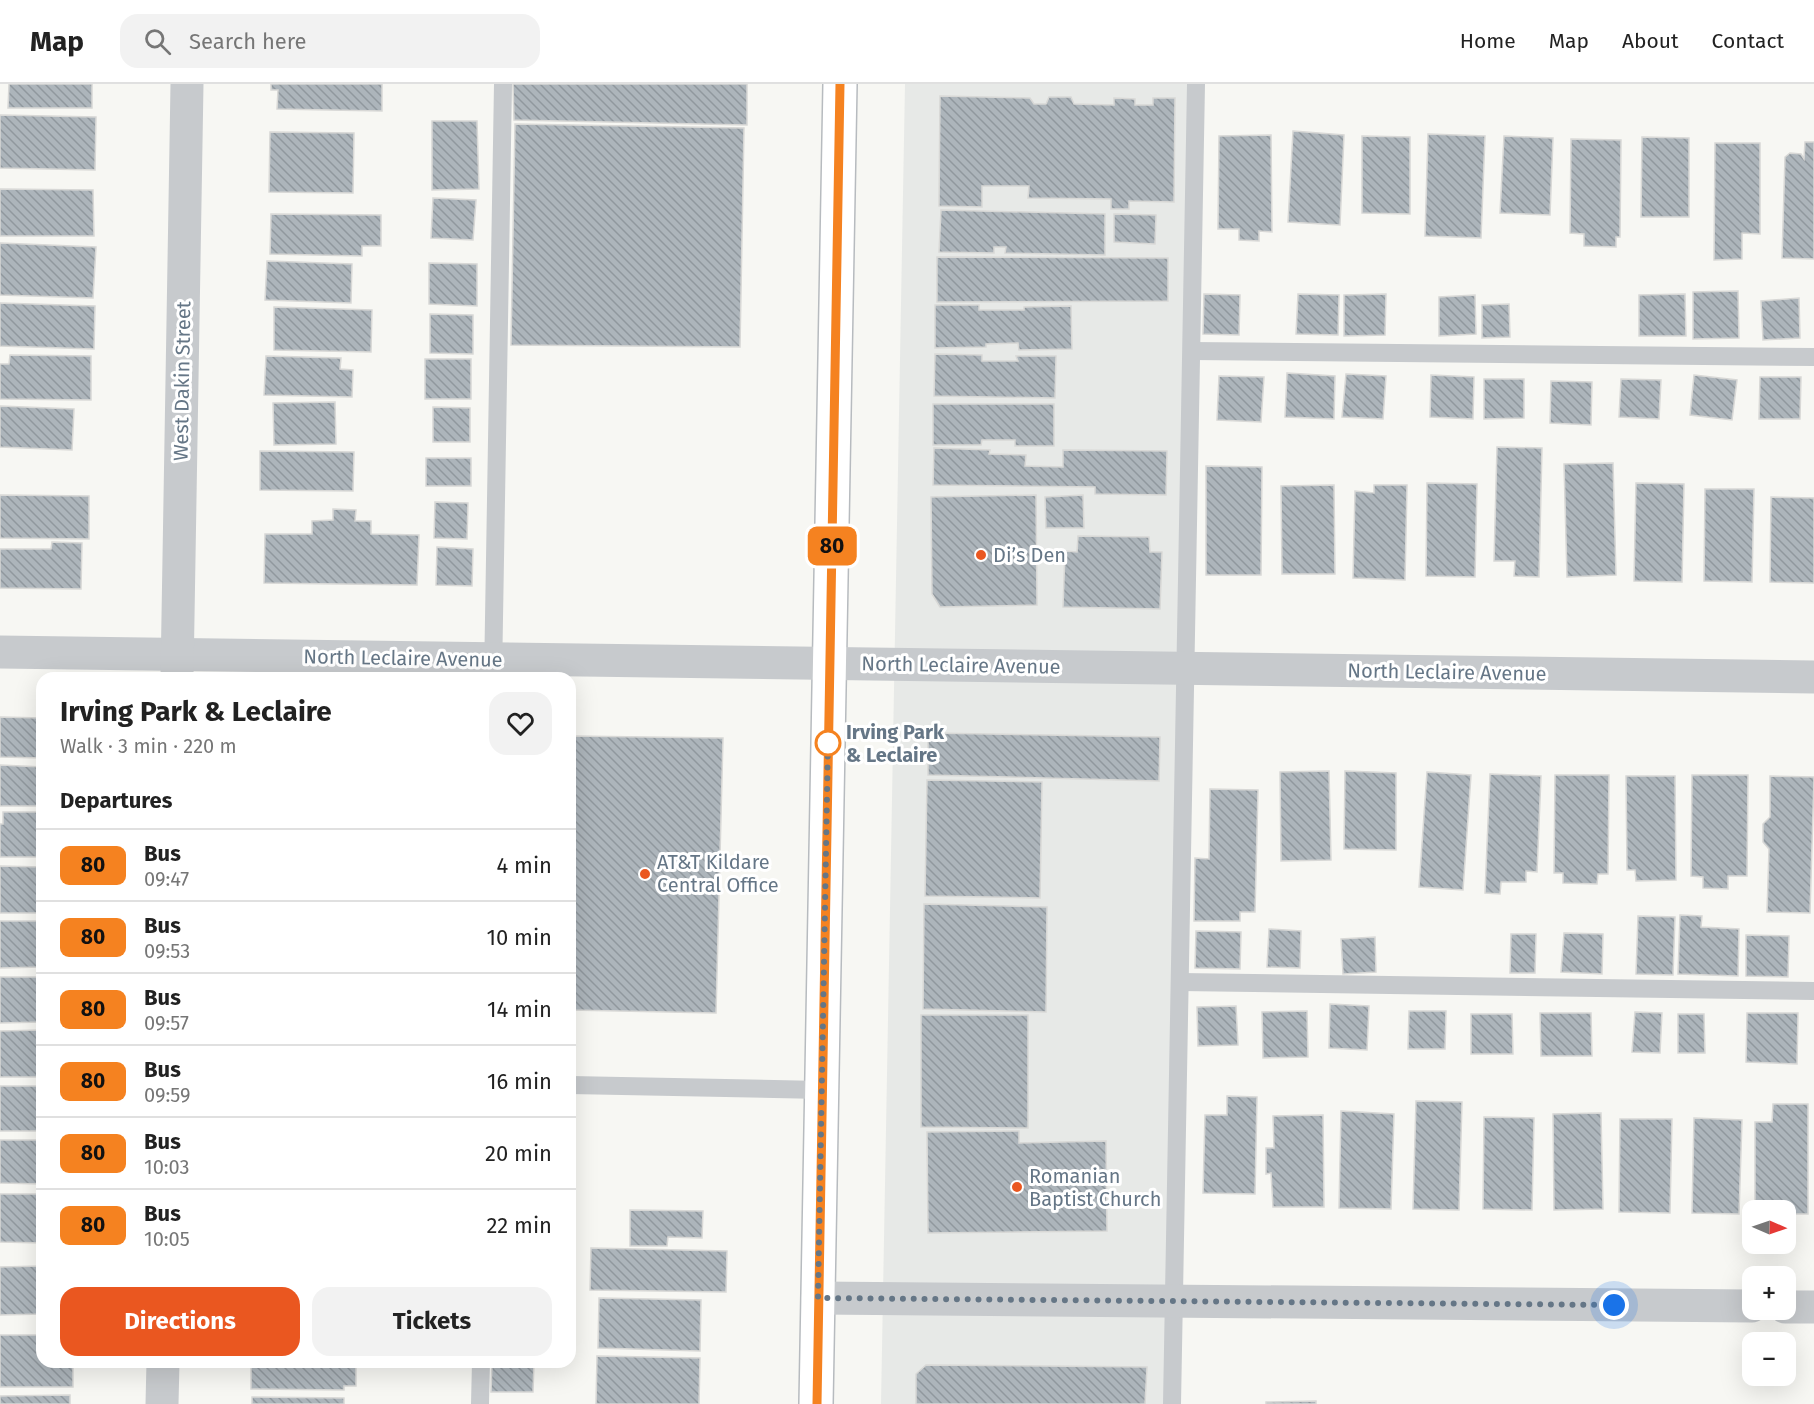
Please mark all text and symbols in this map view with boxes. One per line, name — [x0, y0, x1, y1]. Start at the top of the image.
search box — [120, 14, 540, 68]
text: Map — [30, 25, 84, 58]
icon: search — [141, 25, 174, 58]
text: Search here — [189, 28, 307, 55]
text: Home — [1460, 28, 1516, 54]
text: Map — [1549, 28, 1589, 54]
text: About — [1622, 28, 1679, 54]
text: Contact — [1712, 28, 1784, 54]
street label: West Dakin Street — [169, 300, 195, 461]
line badge: 80 — [805, 526, 859, 566]
text: 80 — [820, 533, 844, 559]
place label: Di’s Den — [993, 543, 1066, 567]
marker: Di’s Den — [974, 548, 988, 562]
street label: North Leclaire Avenue — [303, 644, 503, 672]
street label: North Leclaire Avenue — [861, 651, 1061, 679]
street label: North Leclaire Avenue — [1347, 658, 1547, 686]
button: heart — [489, 692, 552, 755]
text: Irving Park & Leclaire — [60, 695, 332, 728]
place label: Irving Park & Leclaire — [846, 720, 945, 767]
marker: Irving Park & Leclaire — [815, 730, 841, 756]
text: Walk · 3 min · 220 m — [60, 734, 237, 758]
text: Departures — [60, 787, 172, 814]
text: Bus — [144, 840, 181, 867]
place label: AT&T Kildare Central Office — [657, 850, 779, 897]
text: 80 — [81, 852, 105, 878]
text: 4 min — [497, 852, 552, 879]
text: 09:47 — [144, 867, 189, 891]
marker: AT&T Kildare Central Office — [638, 867, 652, 881]
text: Bus — [144, 912, 181, 939]
text: 80 — [81, 924, 105, 950]
text: 10 min — [486, 924, 552, 951]
text: 09:53 — [144, 939, 190, 963]
text: Bus — [144, 984, 181, 1011]
text: 80 — [81, 996, 105, 1022]
text: 14 min — [487, 996, 552, 1023]
text: 09:57 — [144, 1011, 189, 1035]
text: Bus — [144, 1056, 181, 1083]
text: 80 — [81, 1068, 105, 1094]
text: 16 min — [487, 1068, 552, 1095]
text: 09:59 — [144, 1083, 191, 1107]
text: Bus — [144, 1128, 181, 1155]
text: 80 — [81, 1140, 105, 1166]
text: 20 min — [485, 1140, 552, 1167]
text: 10:03 — [144, 1155, 190, 1179]
place label: Romanian Baptist Church — [1029, 1164, 1161, 1211]
marker: Romanian Baptist Church — [1010, 1180, 1024, 1194]
text: Bus — [144, 1200, 181, 1227]
north arrow — [1742, 1200, 1796, 1254]
map controls — [1742, 1200, 1796, 1386]
text: 80 — [81, 1212, 105, 1238]
text: 22 min — [486, 1212, 552, 1239]
text: 10:05 — [144, 1227, 190, 1251]
button: + — [1742, 1266, 1796, 1320]
button: Directions — [60, 1287, 300, 1356]
button: Tickets — [312, 1287, 552, 1356]
your location — [1599, 1290, 1629, 1320]
button: − — [1742, 1332, 1796, 1386]

